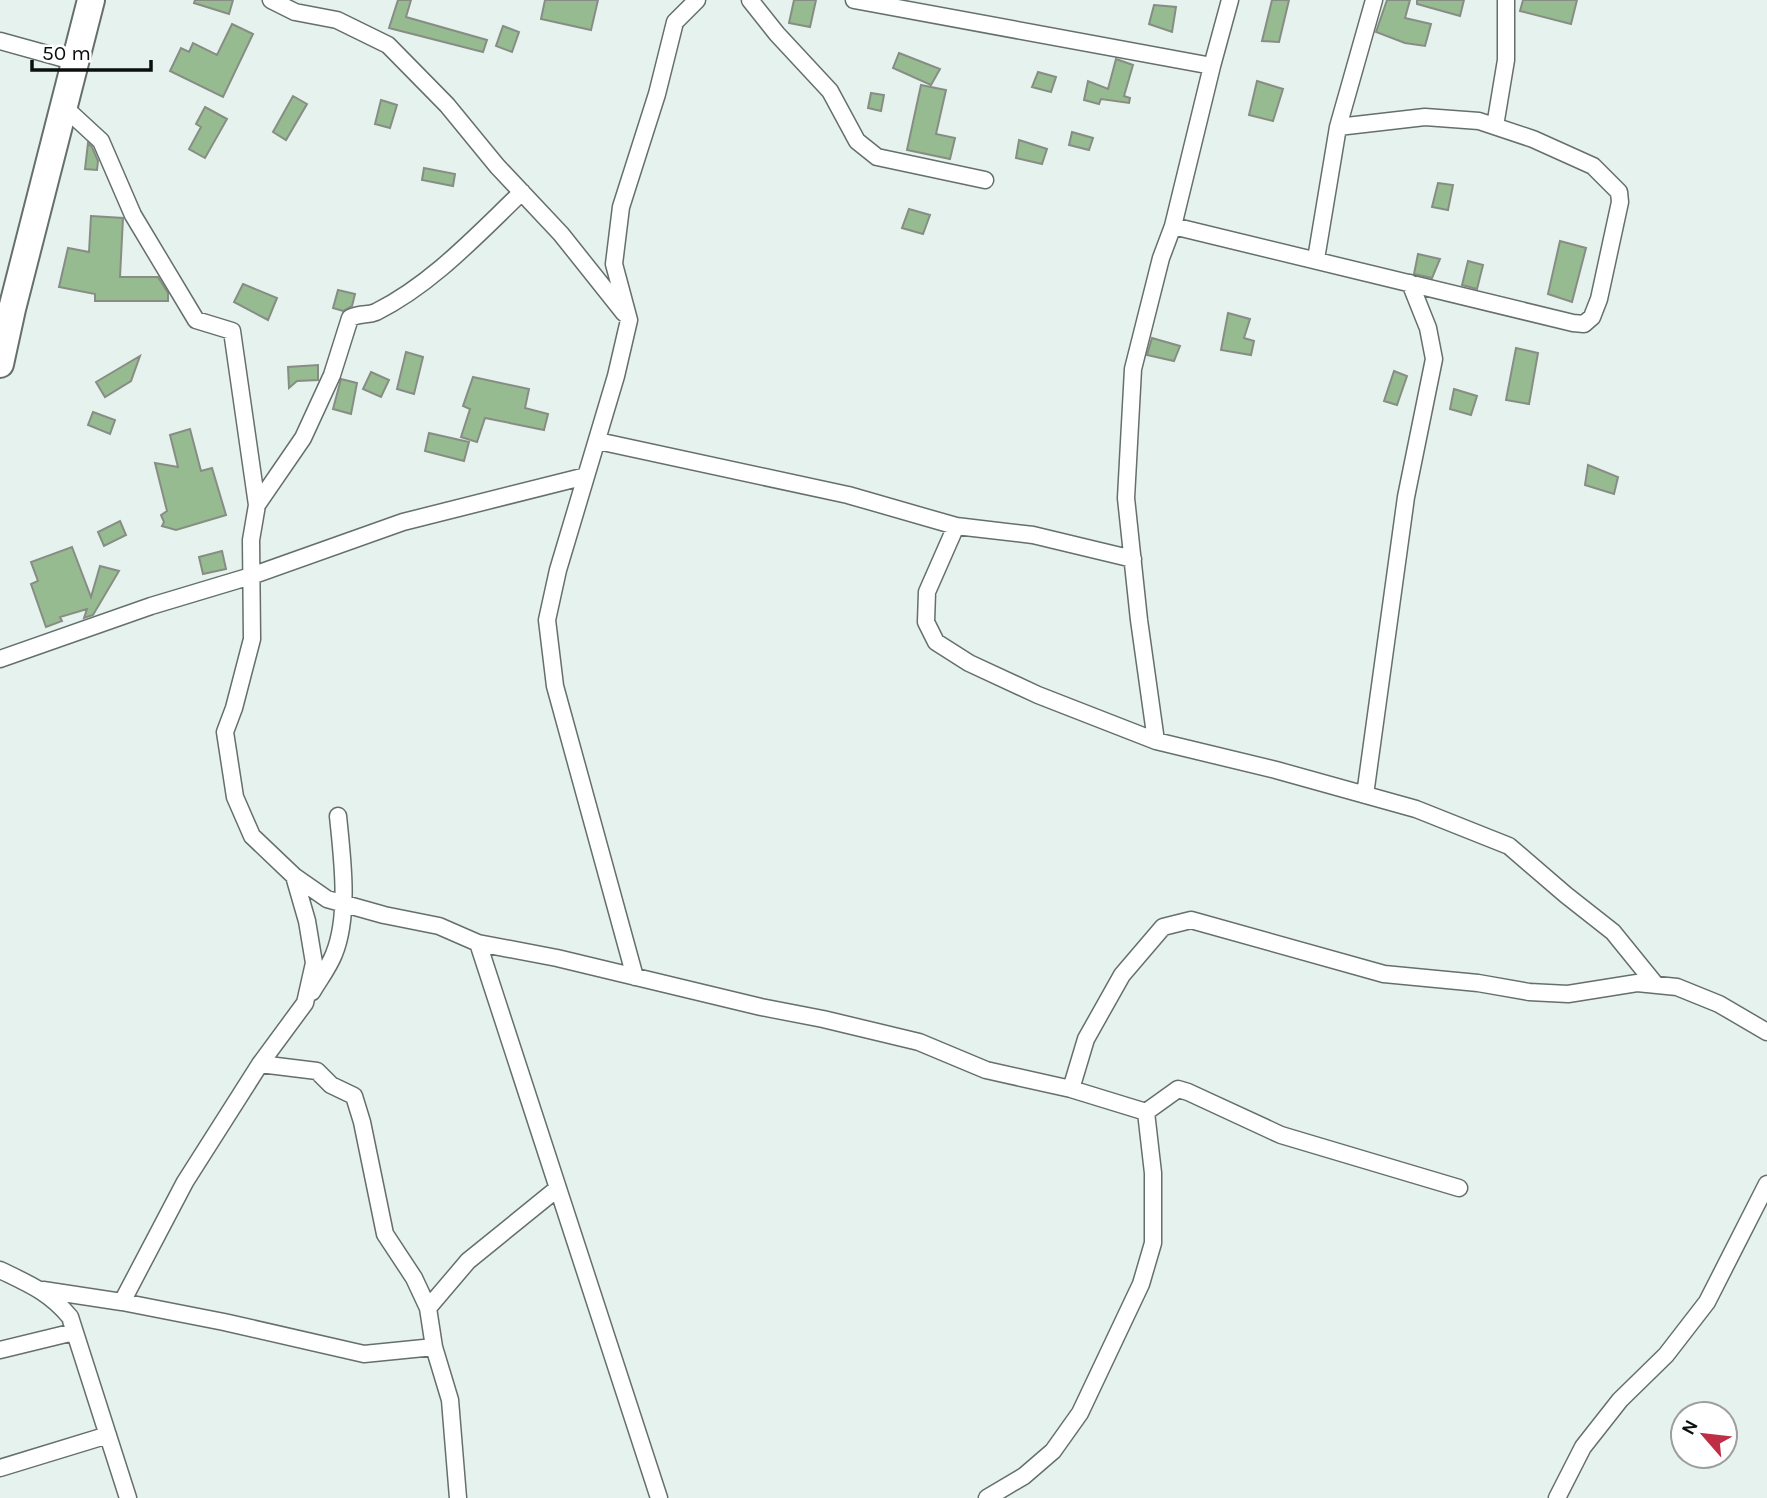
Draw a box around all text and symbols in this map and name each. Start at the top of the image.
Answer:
scale bar [32,28,150,72]
text: 50 m [42,41,91,65]
north arrow [1669,1400,1739,1470]
text: N [1677,1416,1703,1439]

